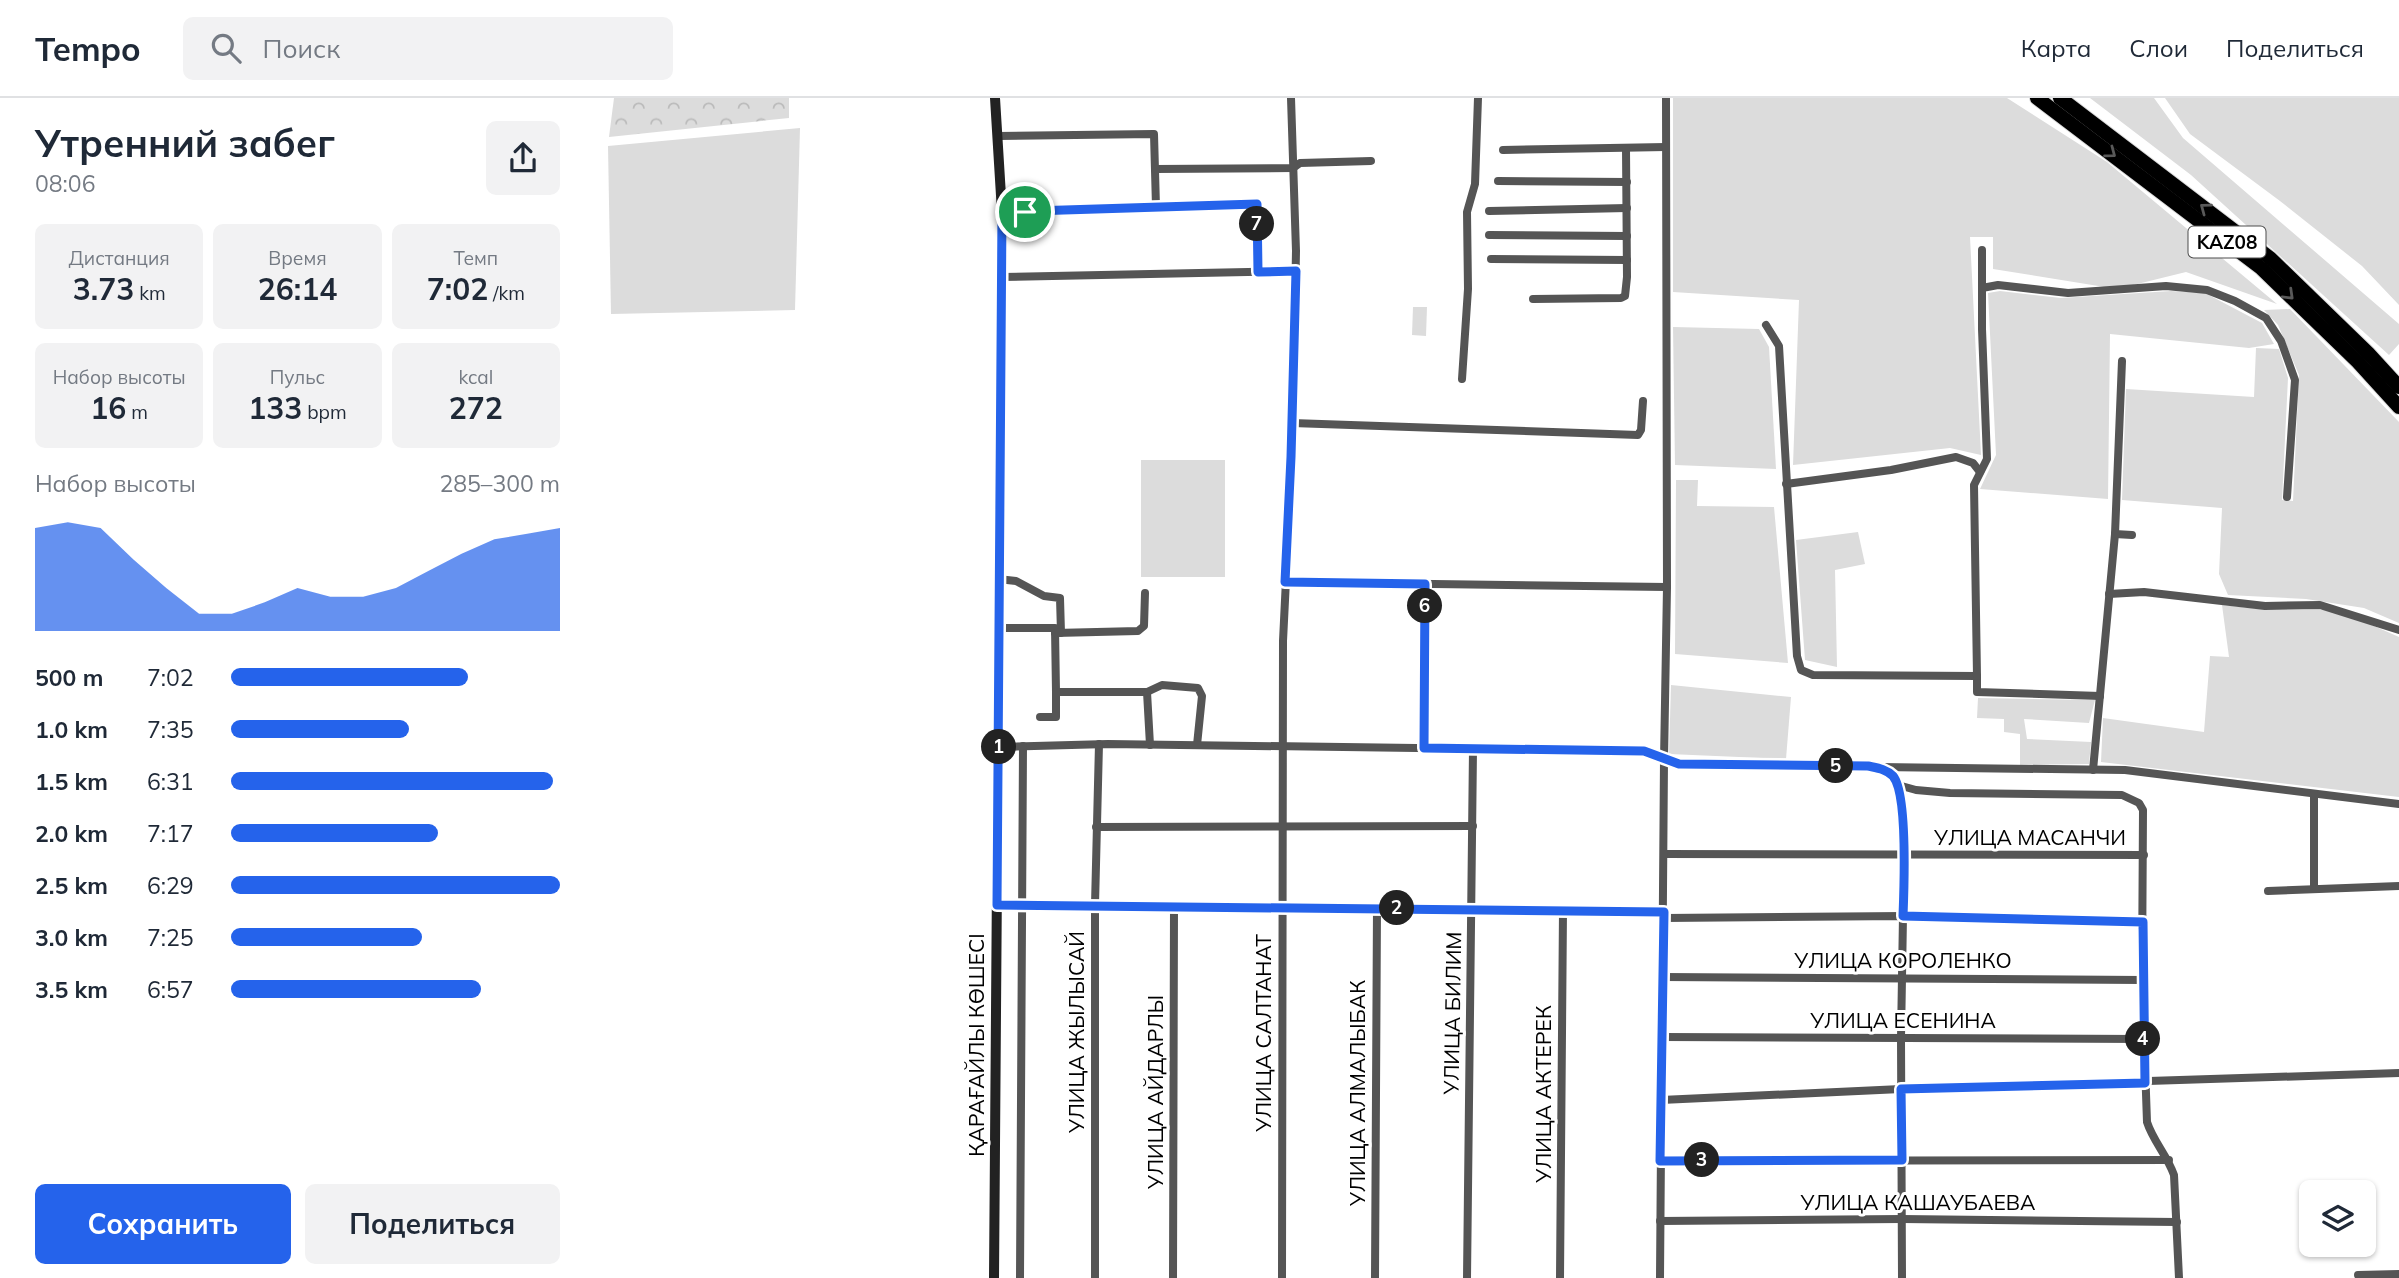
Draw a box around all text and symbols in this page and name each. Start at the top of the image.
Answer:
search box [183,17,673,80]
text: Tempo [35,28,141,69]
icon: search [207,29,245,67]
text: Поиск [263,32,340,65]
text: Карта [2021,33,2091,63]
text: Слои [2129,33,2188,63]
text: Поделиться [2226,33,2364,63]
text: Утренний забег [35,119,335,167]
button: share [486,121,560,195]
one-way arrow [2103,145,2116,158]
text: 08:06 [35,169,95,198]
pin [995,182,1055,242]
icon: arrive [1006,193,1044,231]
one-way arrow [2200,204,2213,216]
pin: 7 [1239,206,1275,242]
text: 7 [1251,211,1262,235]
road number: KAZ08 [2189,226,2265,258]
text: Дистанция [69,246,170,270]
text: Время [268,246,327,270]
text: Темп [453,246,498,270]
text: 3.73 [73,270,134,308]
text: 26:14 [258,270,337,308]
text: 7:02 [427,270,488,308]
text: km [134,281,166,305]
text: /km [488,281,525,305]
one-way arrow [2281,287,2294,300]
text: Набор высоты [53,365,186,389]
text: Пульс [270,365,325,389]
text: kcal [458,365,493,389]
text: 16 [90,389,126,427]
text: 133 [248,389,302,427]
text: 272 [449,389,503,427]
text: m [126,400,148,424]
text: bpm [302,400,347,424]
text: Набор высоты [35,469,196,498]
text: 285–300 m [439,469,560,498]
pin: 6 [1407,588,1443,624]
text: 6 [1419,593,1430,617]
text: 500 m [35,663,103,692]
text: 7:02 [147,663,194,692]
text: 1.0 km [35,715,108,744]
text: 7:35 [147,715,194,744]
pin: 1 [981,730,1017,764]
text: 1 [993,734,1004,758]
pin: 5 [1819,748,1853,784]
text: 5 [1830,753,1841,777]
text: 1.5 km [35,767,108,796]
text: 6:31 [147,767,194,796]
text: 2.0 km [35,819,108,848]
text: 7:17 [147,819,194,848]
street label: УЛИЦА МАСАНЧИ [1933,824,2126,850]
text: 2.5 km [35,871,108,900]
text: 6:29 [147,871,194,900]
pin: 2 [1379,890,1415,926]
text: 2 [1391,895,1402,919]
text: 3.0 km [35,923,108,952]
text: 7:25 [147,923,194,952]
street label: УЛИЦА ЖЫЛЫСАЙ [1063,931,1089,1134]
street label: УЛИЦА БИЛИМ [1438,931,1466,1096]
street label: ҚАРАҒАЙЛЫ КӨШЕСІ [963,933,989,1157]
street label: УЛИЦА САЛТАНАТ [1250,934,1276,1133]
street label: УЛИЦА КОРОЛЕНКО [1793,947,2012,973]
text: 3.5 km [35,975,108,1004]
text: 6:57 [147,975,194,1004]
street label: УЛИЦА АЛМАЛЫБАК [1344,980,1370,1207]
street label: УЛИЦА АЙДАРЛЫ [1142,995,1168,1190]
street label: УЛИЦА АКТЕРЕК [1530,1005,1556,1184]
street label: УЛИЦА ЕСЕНИНА [1809,1007,1996,1033]
pin: 4 [2125,1021,2161,1056]
text: 4 [2137,1026,2148,1050]
pin: 3 [1685,1142,1719,1178]
text: 3 [1696,1147,1707,1171]
map controls [2299,1180,2376,1257]
button: layers [2299,1180,2376,1257]
button: Сохранить [35,1184,291,1264]
button: Поделиться [305,1184,560,1264]
street label: УЛИЦА КАШАУБАЕВА [1800,1189,2036,1215]

